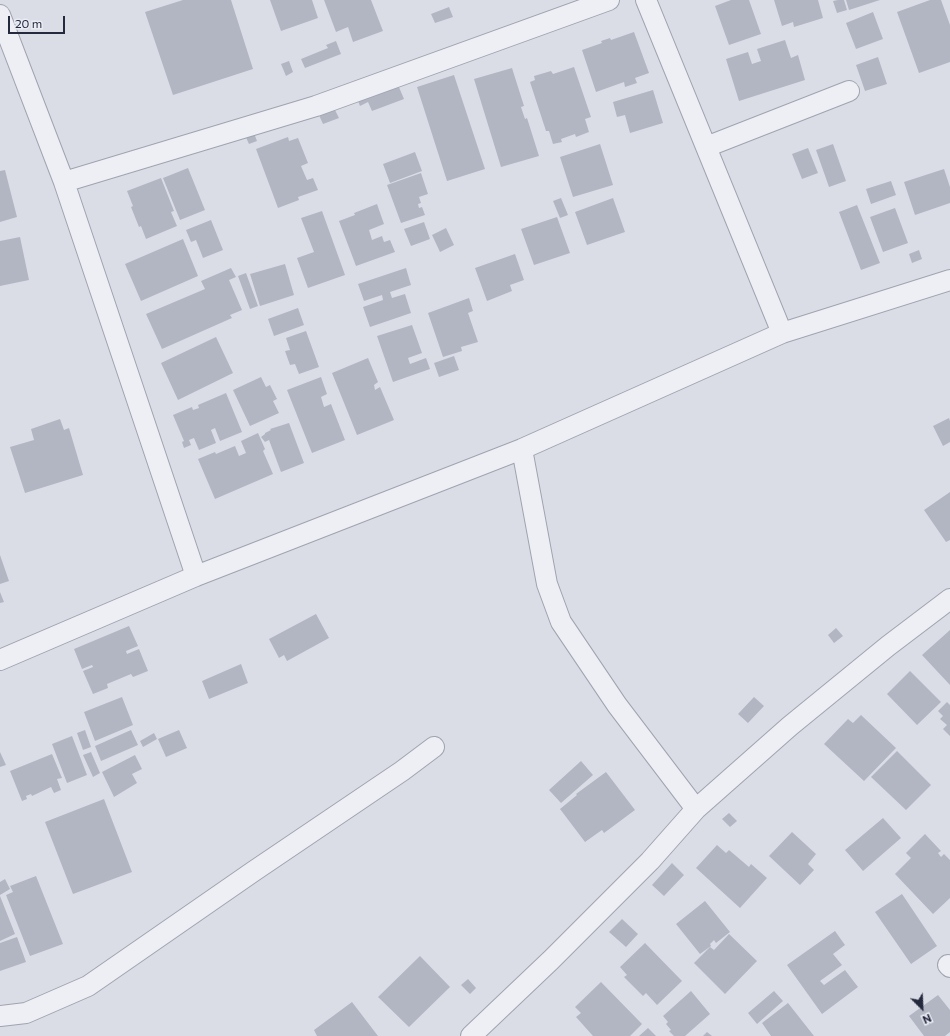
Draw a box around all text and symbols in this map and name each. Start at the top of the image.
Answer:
scale bar [10,8,67,34]
text: 20 m [15,16,42,30]
north arrow [902,988,942,1028]
text: N [921,1012,934,1027]

